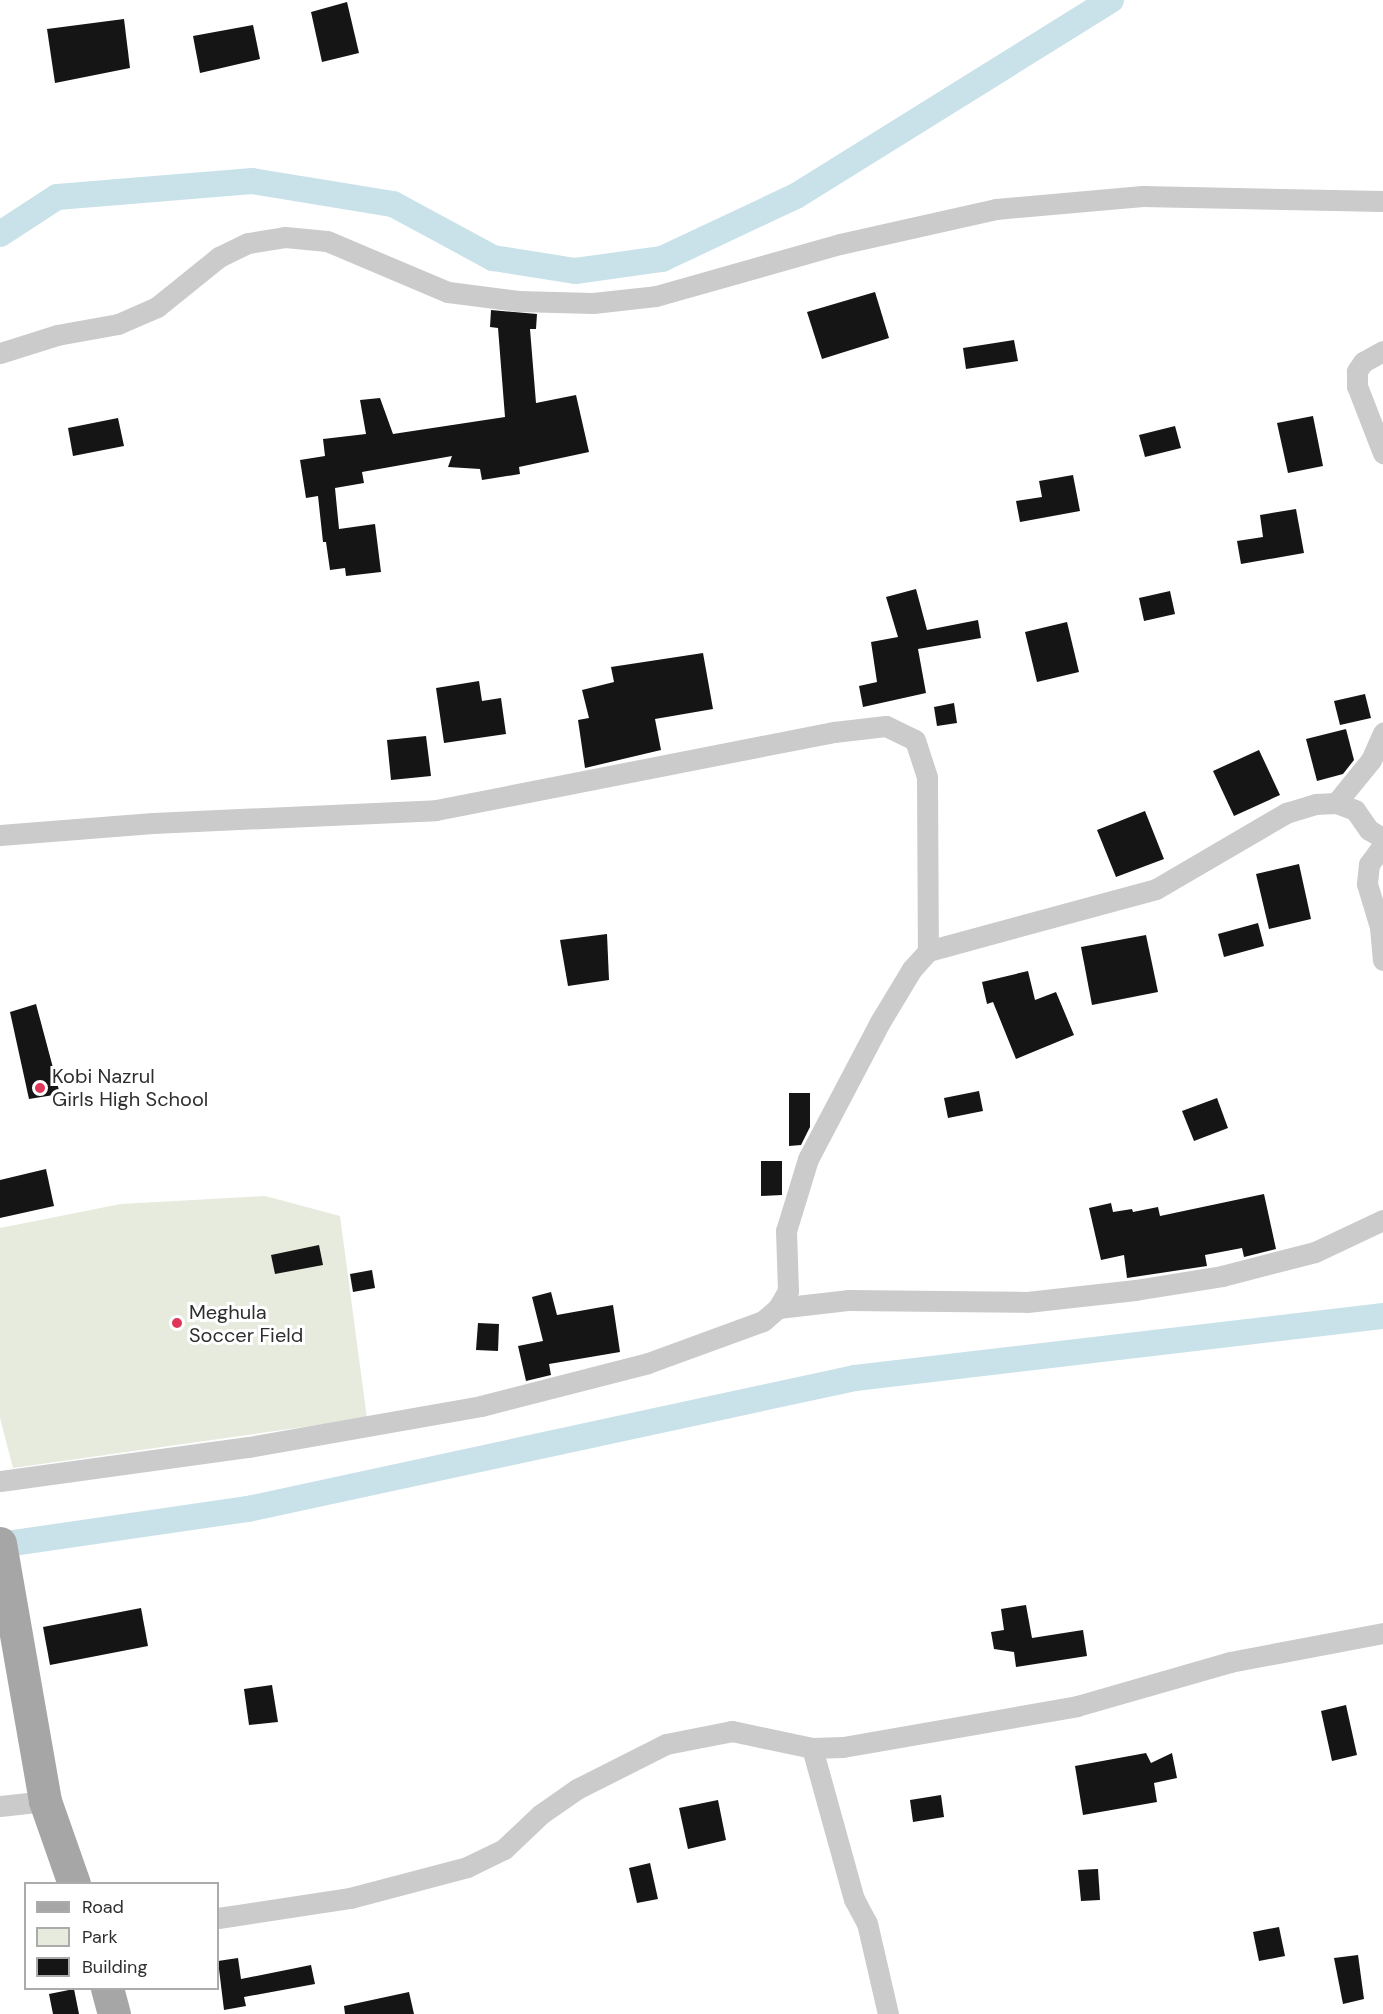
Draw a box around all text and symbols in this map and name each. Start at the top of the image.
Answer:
place label: Kobi Nazrul Girls High School [52,1064,208,1111]
marker: Kobi Nazrul Girls High School [33,1081,47,1095]
place label: Meghula Soccer Field [189,1300,303,1347]
marker: Meghula Soccer Field [170,1316,184,1330]
legend [24,1882,219,1990]
text: Road [82,1895,124,1919]
text: Park [82,1925,118,1949]
text: Building [82,1955,147,1979]

